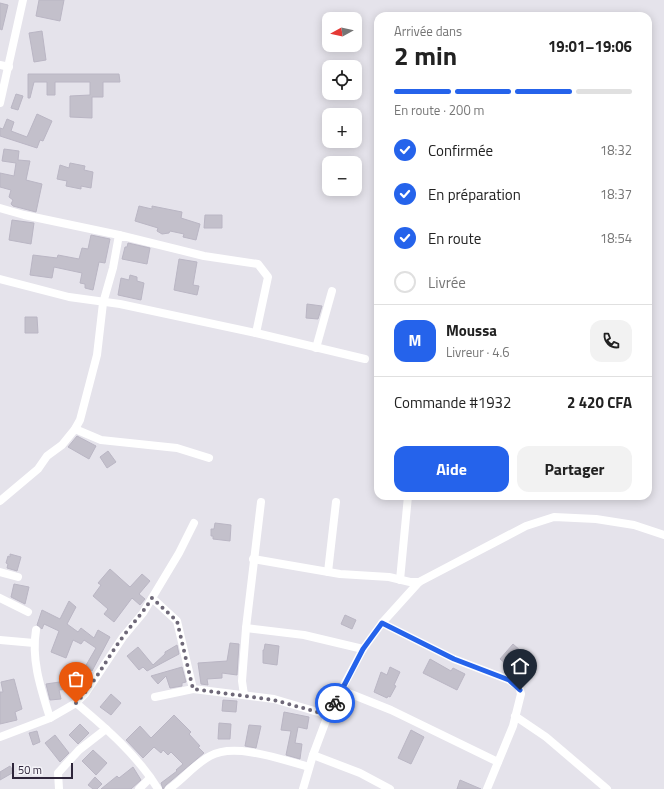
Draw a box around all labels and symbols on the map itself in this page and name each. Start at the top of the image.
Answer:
north arrow [322,12,362,52]
pin [503,649,537,690]
pin [59,662,93,703]
courier [315,683,355,723]
scale bar [12,761,73,780]

